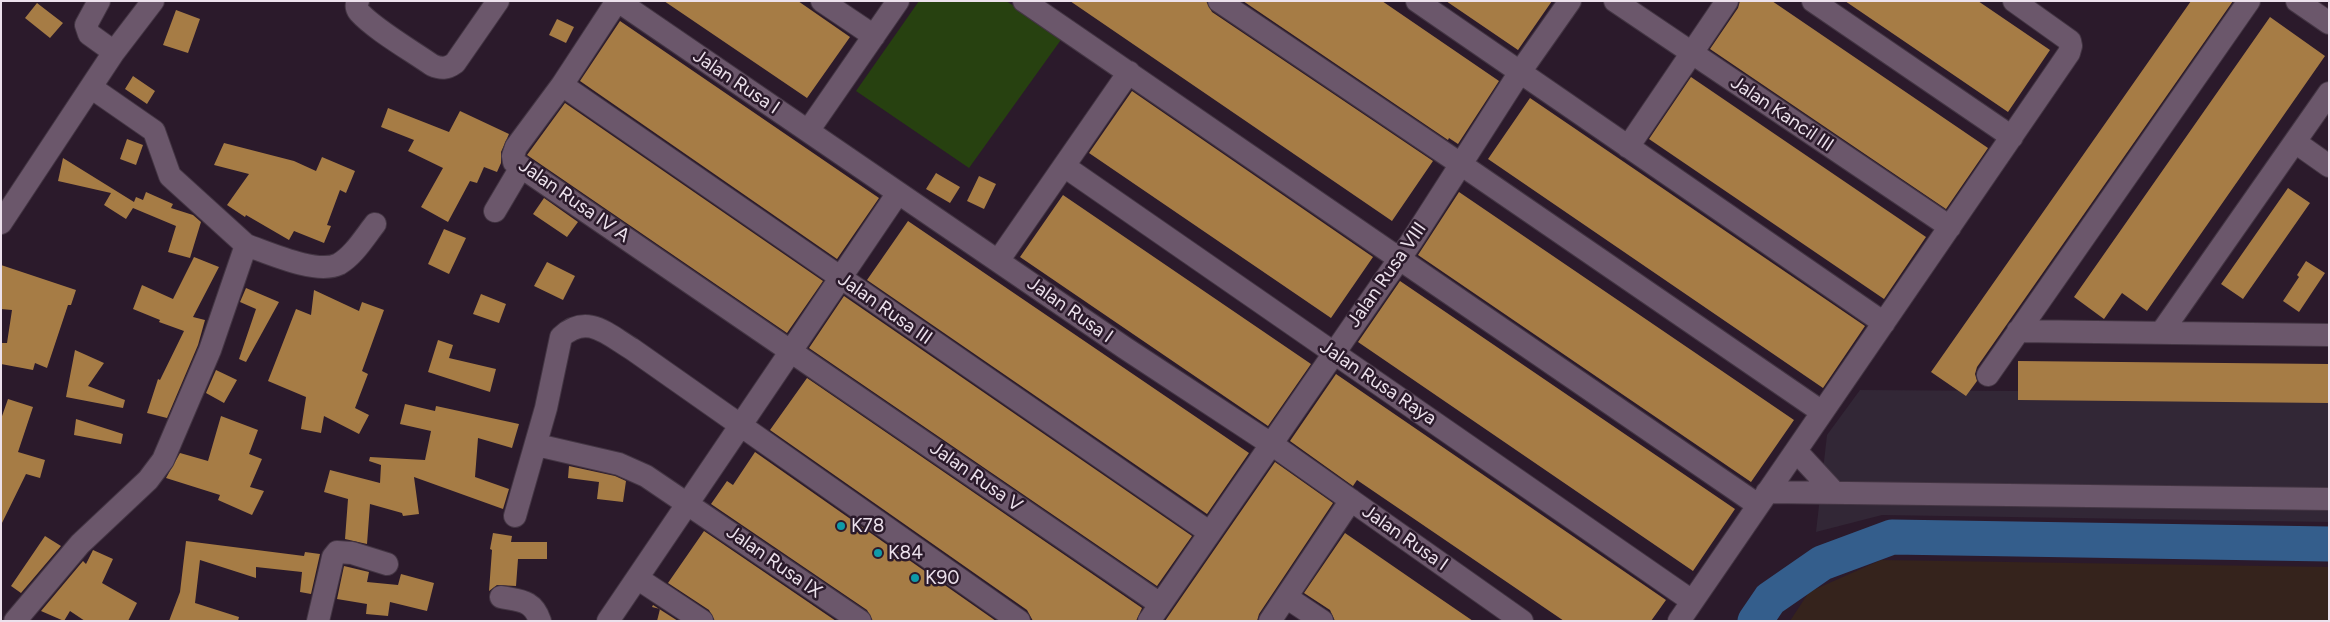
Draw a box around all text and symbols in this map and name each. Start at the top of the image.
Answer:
street label: Jalan Rusa I [688,45,784,119]
street label: Jalan Kancil III [1726,71,1838,157]
street label: Jalan Rusa IV A [514,154,634,248]
street label: Jalan Rusa VIII [1342,218,1432,332]
street label: Jalan Rusa III [833,268,937,350]
street label: Jalan Rusa I [1023,272,1117,348]
street label: Jalan Rusa Raya [1316,336,1440,430]
street label: Jalan Rusa V [925,437,1027,517]
street label: Jalan Rusa I [1358,500,1452,576]
place label: K78 [851,515,884,537]
marker: K78 [835,520,847,532]
street label: Jalan Rusa IX [722,521,826,603]
place label: K84 [888,542,923,564]
marker: K84 [872,547,884,559]
place label: K90 [925,567,960,589]
marker: K90 [909,572,921,584]

